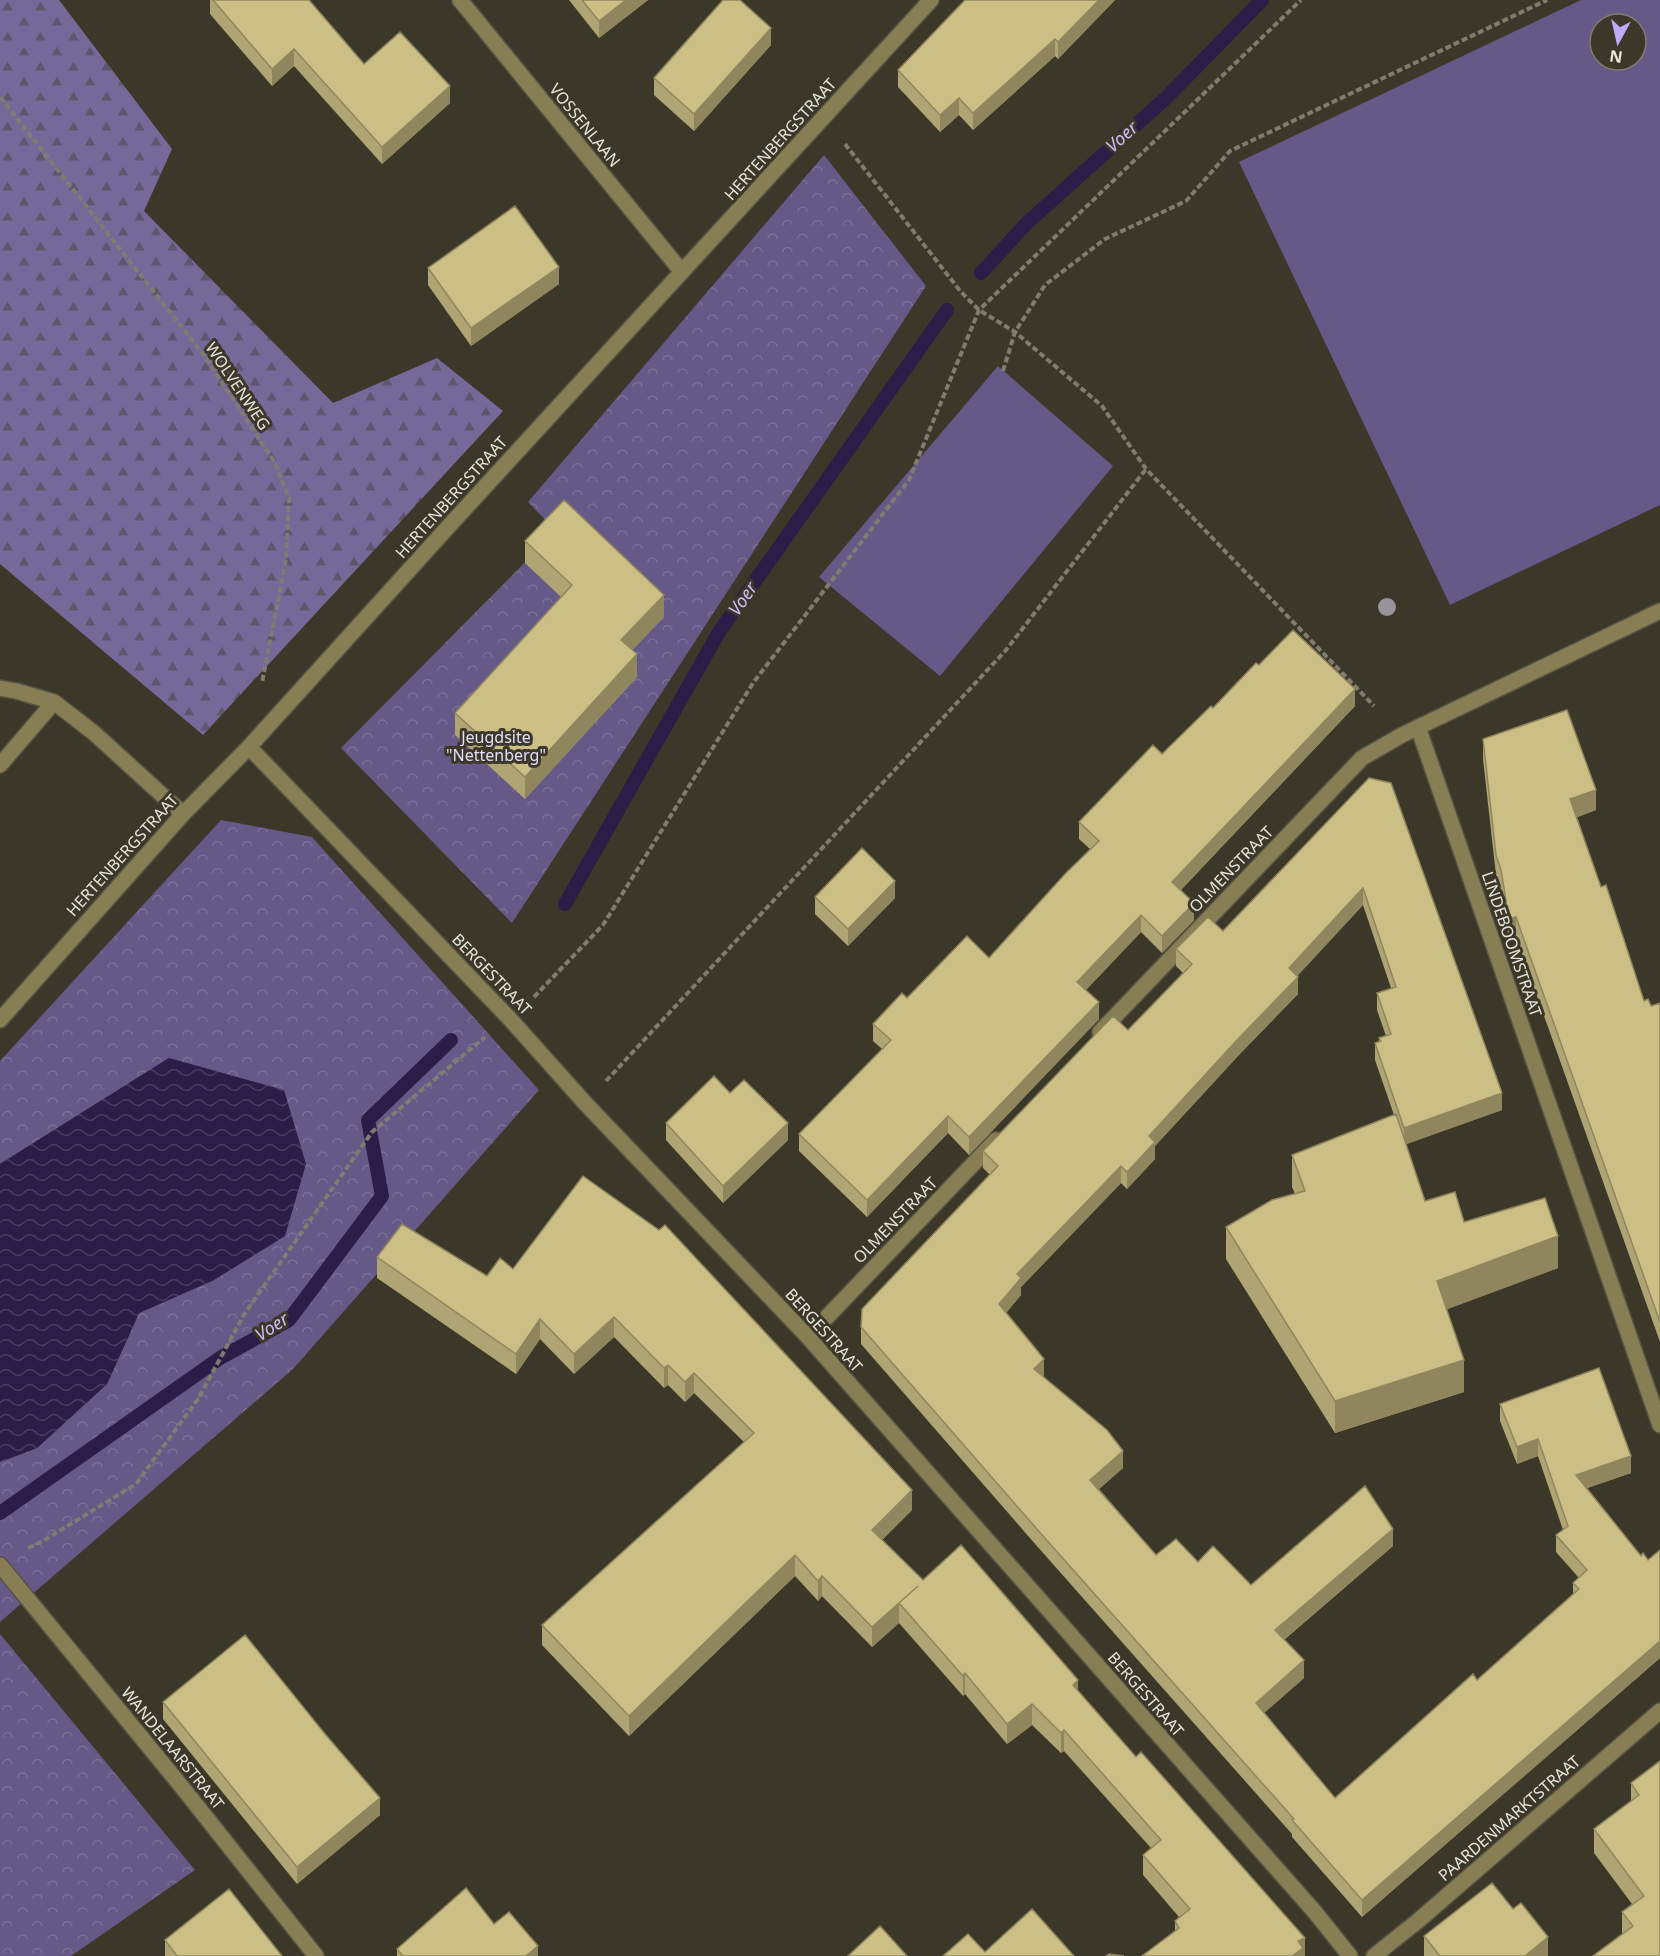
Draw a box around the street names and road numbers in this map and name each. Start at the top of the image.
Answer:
street label: HERTENBERGSTRAAT [719,73,841,205]
street label: VOSSENLAAN [544,79,626,171]
street label: WOLVENWEG [201,338,275,434]
street label: HERTENBERGSTRAAT [390,431,512,563]
street label: HERTENBERGSTRAAT [61,789,183,921]
street label: OLMENSTRAAT [1184,821,1278,917]
street label: LINDEBOOMSTRAAT [1477,868,1547,1020]
street label: BERGESTRAAT [447,928,537,1020]
street label: OLMENSTRAAT [848,1172,942,1268]
street label: BERGESTRAAT [780,1283,868,1377]
street label: BERGESTRAAT [1103,1647,1189,1741]
street label: WANDELAARSTRAAT [117,1682,229,1814]
street label: PAARDENMARKTSTRAAT [1433,1750,1585,1886]

